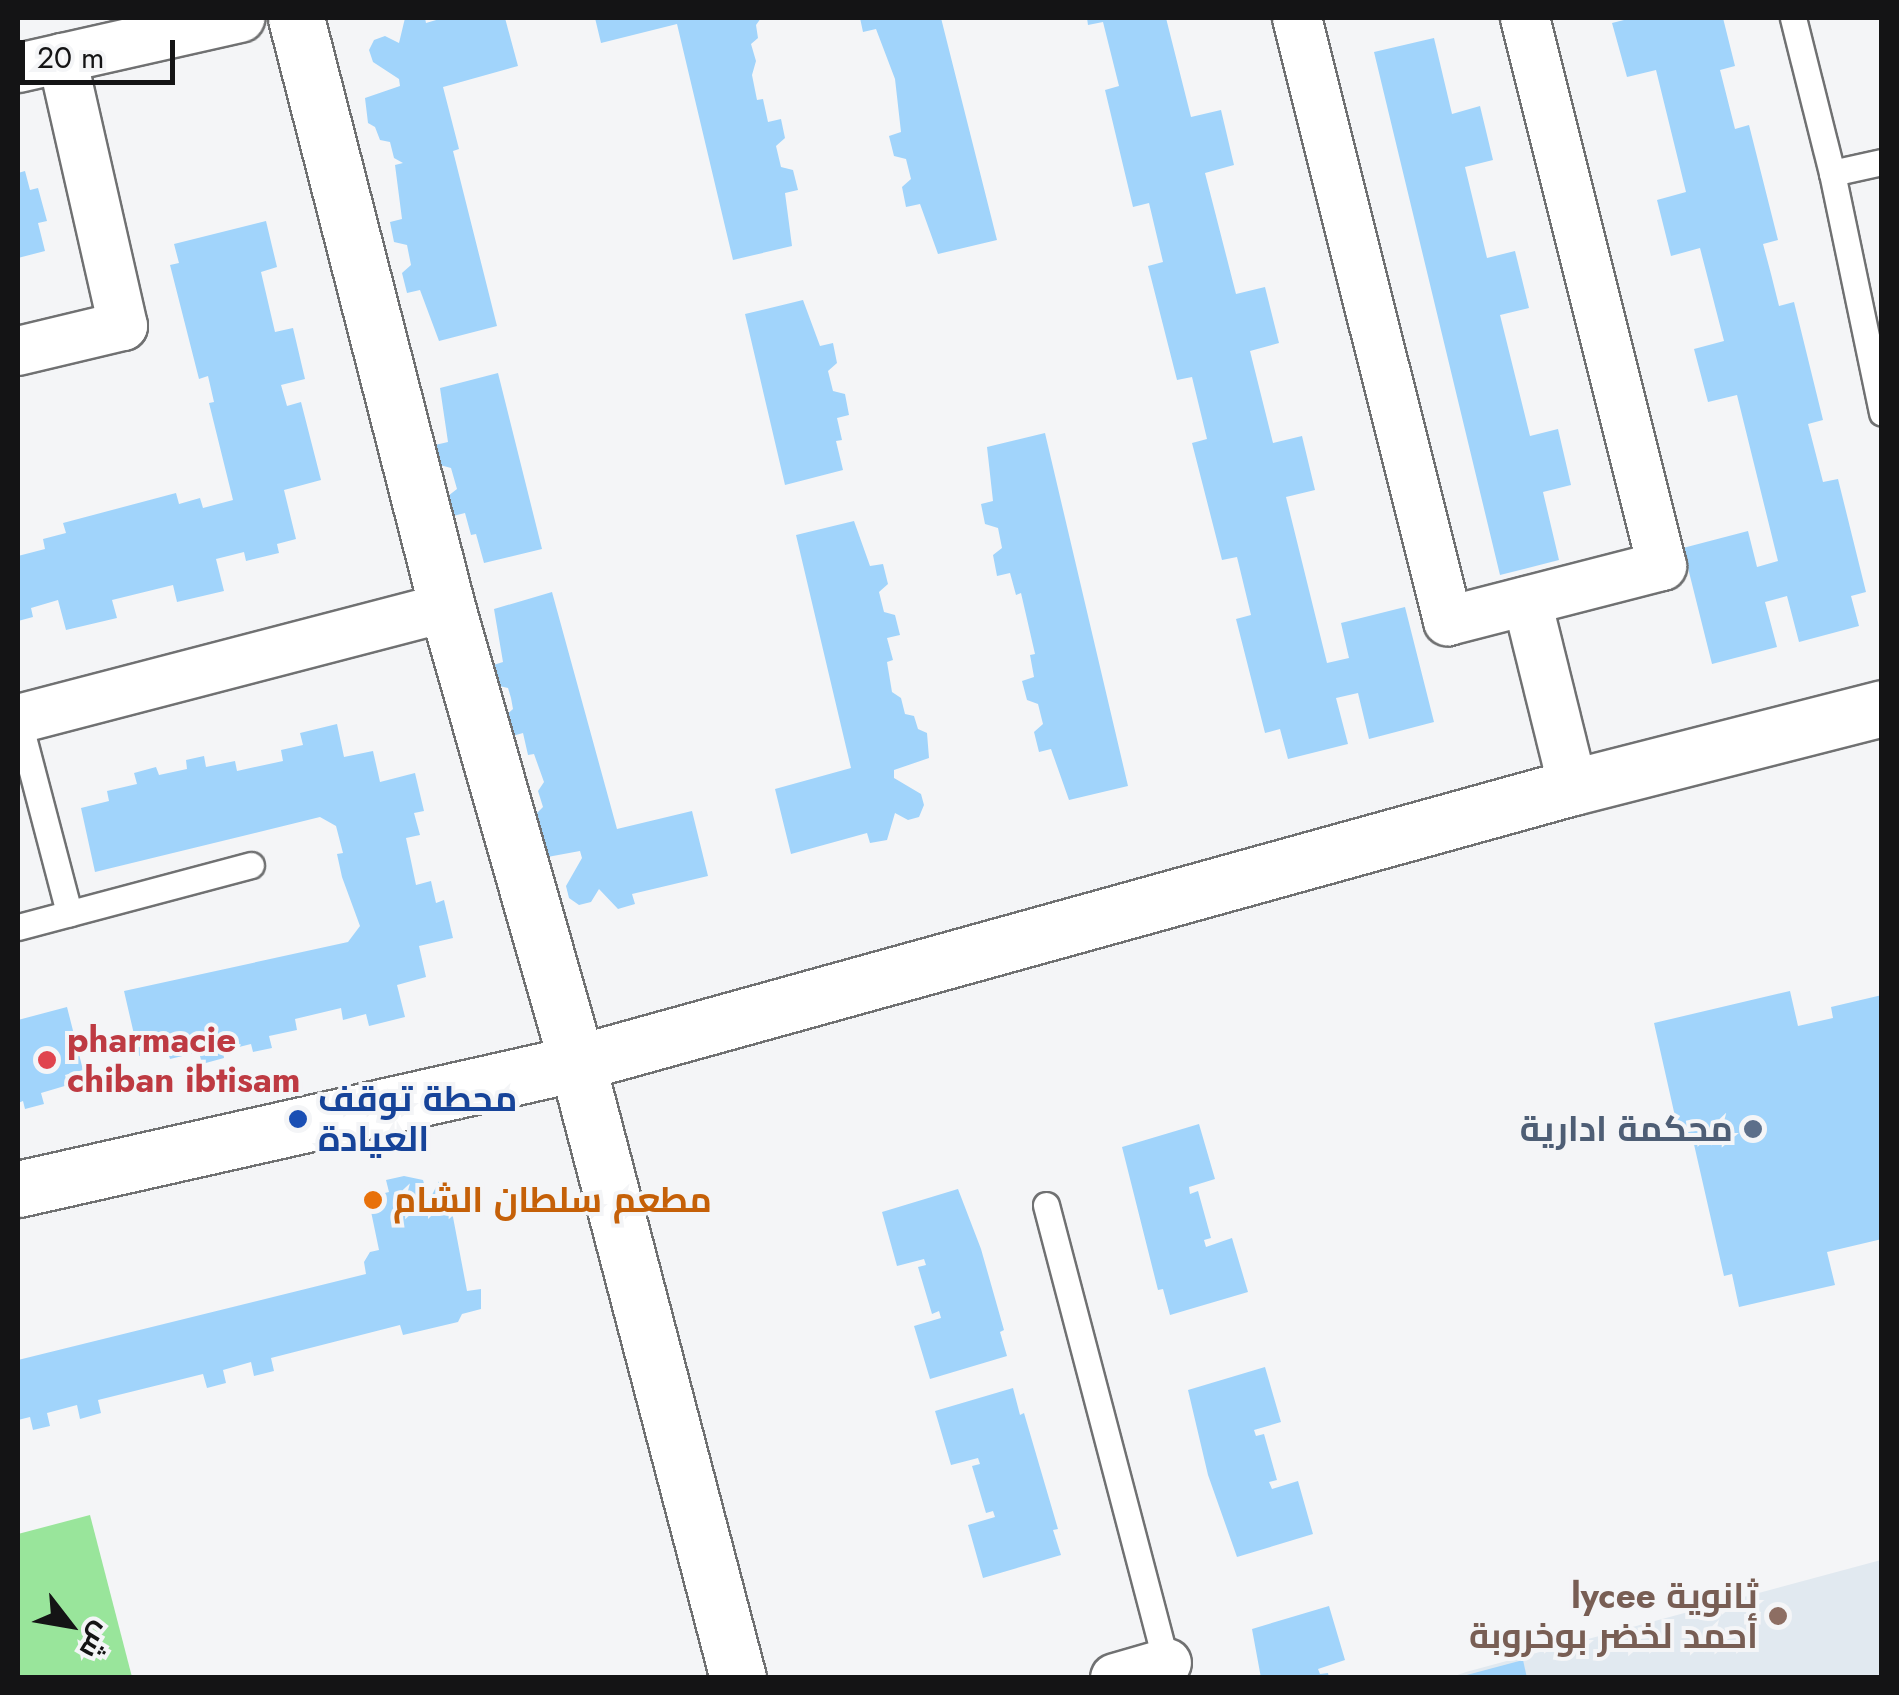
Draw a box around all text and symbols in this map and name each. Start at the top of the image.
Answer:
scale bar [25,20,180,82]
text: 20 m [37,36,104,79]
place label: pharmacie chiban ibtisam [67,1019,301,1101]
marker: pharmacie chiban ibtisam [36,1049,58,1071]
place label: محطة توقف العيادة [318,1078,517,1160]
marker: محطة توقف العيادة [287,1108,309,1130]
place label: محكمة ادارية [1520,1108,1733,1150]
marker: محكمة ادارية [1742,1118,1764,1140]
place label: مطعم سلطان الشام [393,1179,712,1221]
marker: مطعم سلطان الشام [362,1189,384,1211]
north arrow [20,1575,120,1675]
place label: lycee ثانوية أحمد لخضر بوخروبة [1469,1575,1758,1657]
marker: lycee ثانوية أحمد لخضر بوخروبة [1767,1605,1789,1627]
text: ش [69,1615,123,1667]

